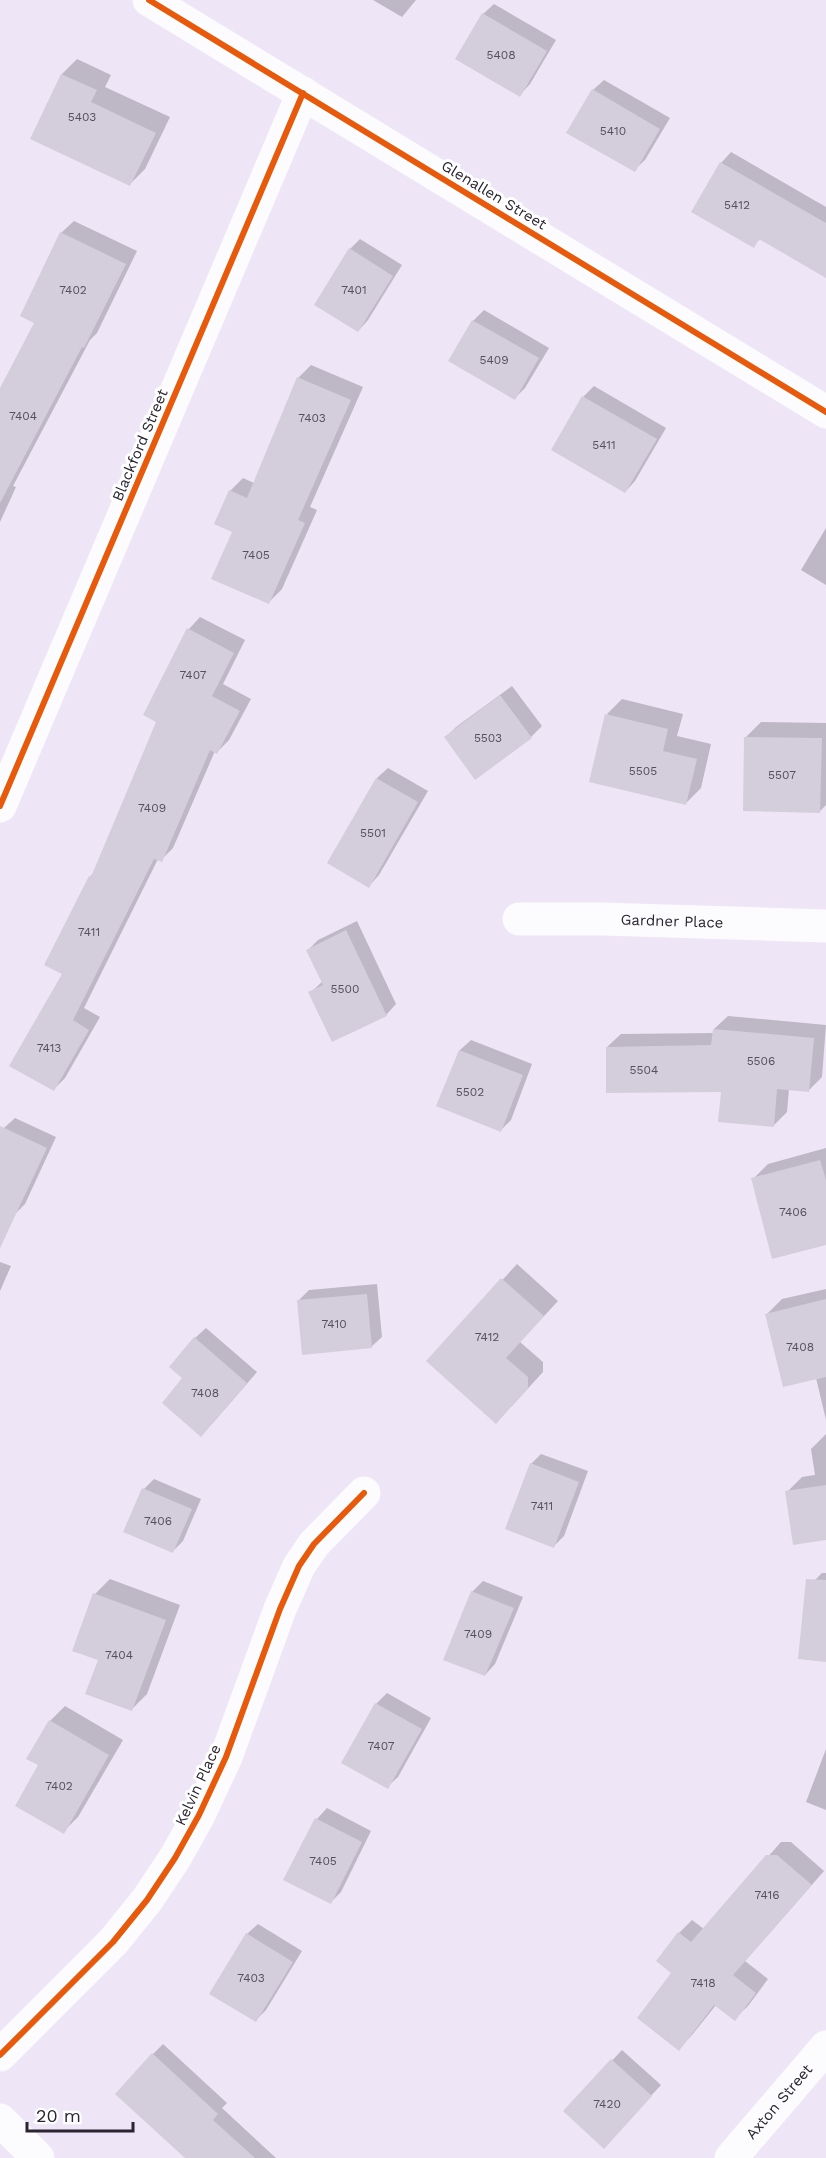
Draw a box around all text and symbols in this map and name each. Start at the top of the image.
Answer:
house number: 5408 [486,48,516,62]
house number: 5403 [68,110,96,124]
house number: 5410 [600,124,626,138]
street label: Glenallen Street [438,157,550,234]
house number: 5412 [724,198,750,212]
house number: 7402 [59,283,87,297]
house number: 7401 [341,283,367,297]
house number: 5409 [479,353,509,367]
street label: Blackford Street [108,386,172,504]
house number: 7404 [9,409,37,423]
house number: 7403 [298,411,326,425]
house number: 5411 [592,438,616,452]
house number: 7405 [242,548,270,562]
house number: 7407 [179,668,207,682]
house number: 5503 [474,731,502,745]
house number: 5505 [629,764,657,778]
house number: 5507 [768,768,796,782]
house number: 7409 [138,801,166,815]
house number: 5501 [360,826,386,840]
street label: Gardner Place [620,911,724,932]
house number: 7411 [78,925,100,939]
house number: 5500 [331,982,359,996]
house number: 7413 [37,1041,61,1055]
house number: 5506 [747,1054,775,1068]
house number: 5504 [630,1063,658,1077]
house number: 5502 [456,1085,484,1099]
house number: 7406 [779,1205,807,1219]
house number: 7410 [321,1317,347,1331]
house number: 7412 [475,1330,499,1344]
house number: 7408 [786,1340,814,1354]
house number: 7408 [191,1386,219,1400]
house number: 7411 [531,1499,553,1513]
house number: 7406 [144,1514,172,1528]
house number: 7409 [464,1627,492,1641]
house number: 7404 [105,1648,133,1662]
house number: 7407 [367,1739,395,1753]
street label: Kelvin Place [171,1741,225,1829]
house number: 7402 [45,1779,73,1793]
house number: 7405 [309,1854,337,1868]
house number: 7416 [754,1888,780,1902]
house number: 7403 [237,1971,265,1985]
house number: 7418 [690,1976,716,1990]
street label: Axton Street [742,2060,817,2143]
scale bar [27,2095,134,2133]
house number: 7420 [593,2097,621,2111]
text: 20 m [36,2105,81,2126]

